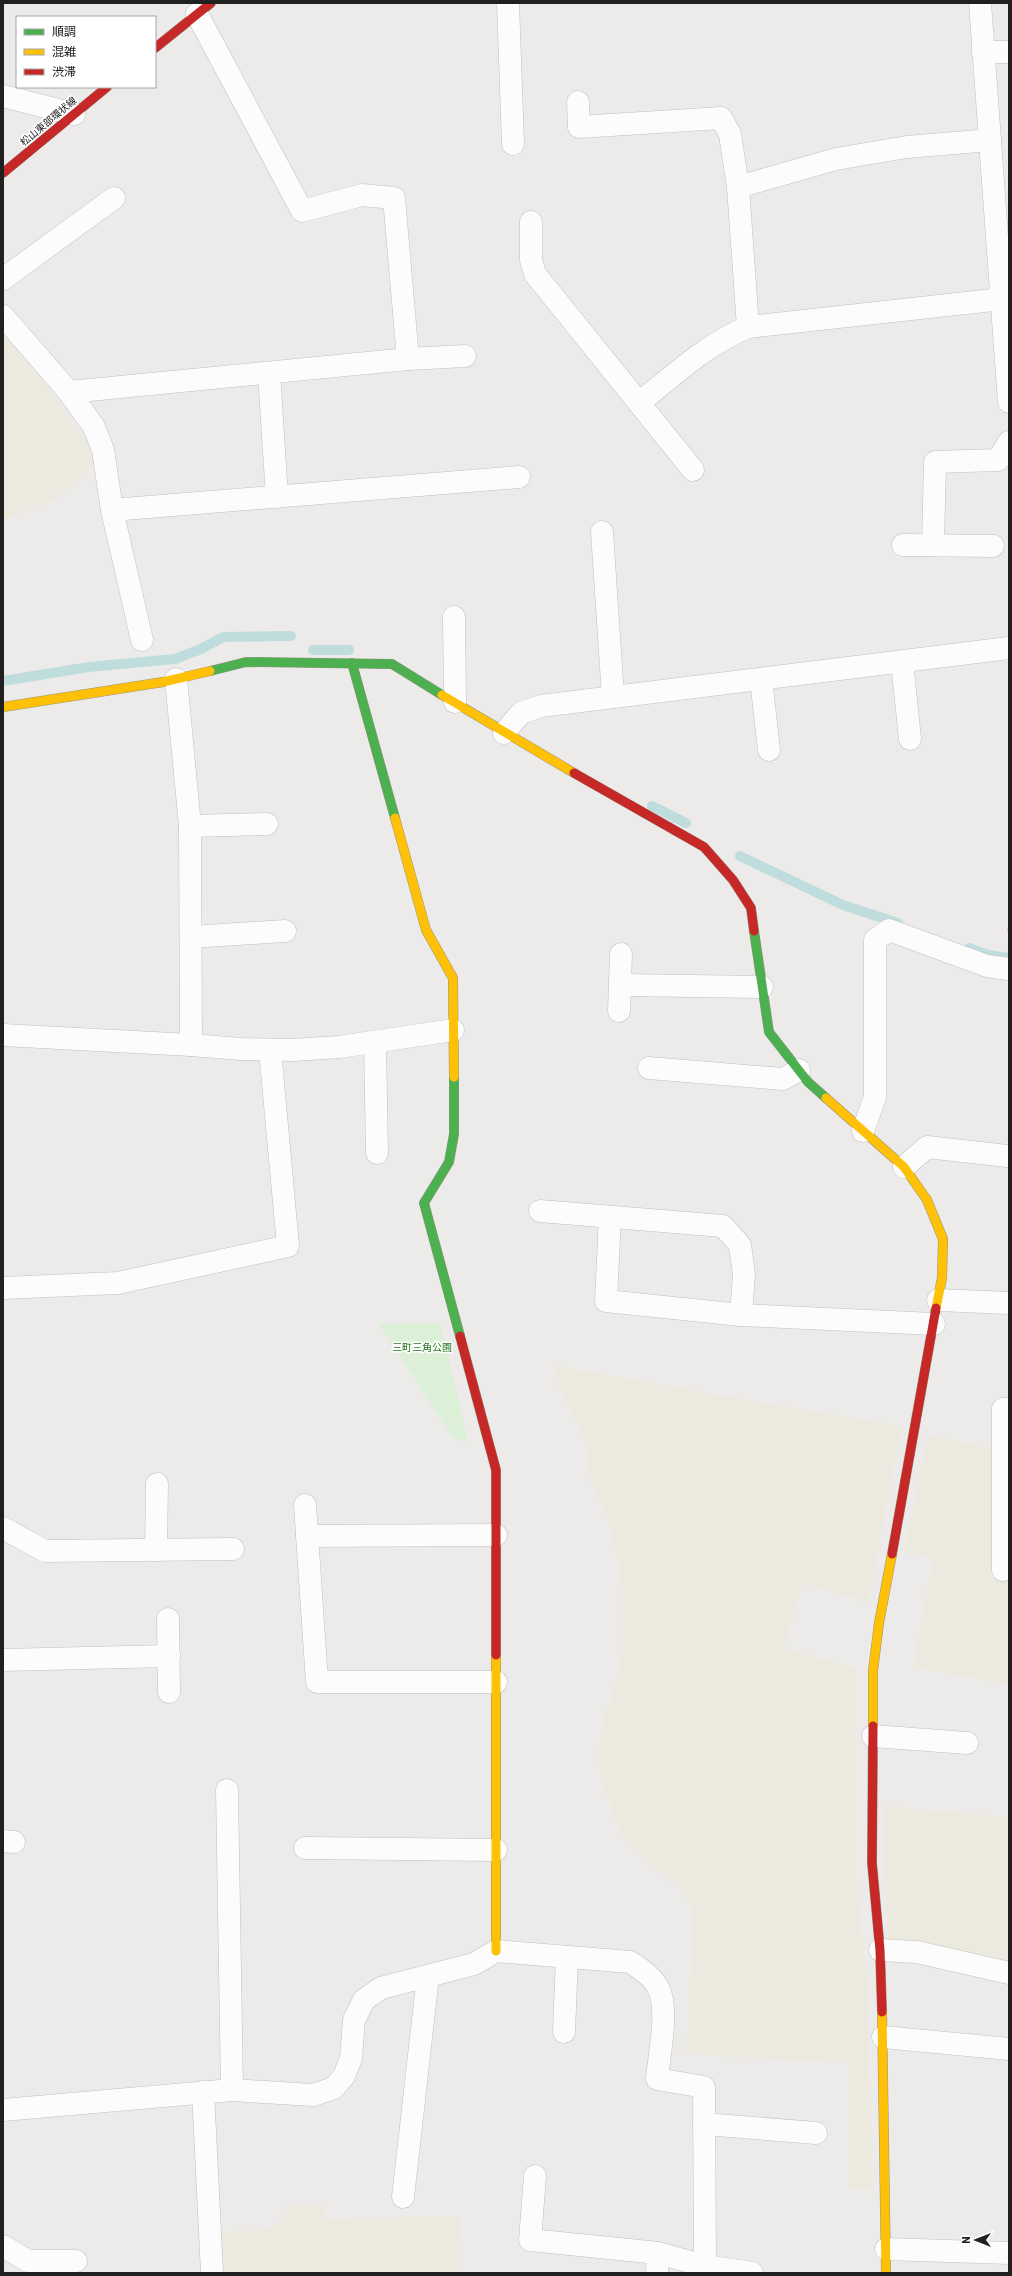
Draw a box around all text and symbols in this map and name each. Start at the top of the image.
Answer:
legend [16,16,156,88]
text: 順調 [52,24,76,38]
text: 混雑 [52,44,76,58]
text: 渋滞 [52,64,76,78]
street label: 松山東部環状線 [17,94,79,148]
park label: 三町三角公園 [392,1341,452,1353]
north arrow [956,2220,996,2260]
text: N [959,2236,972,2244]

